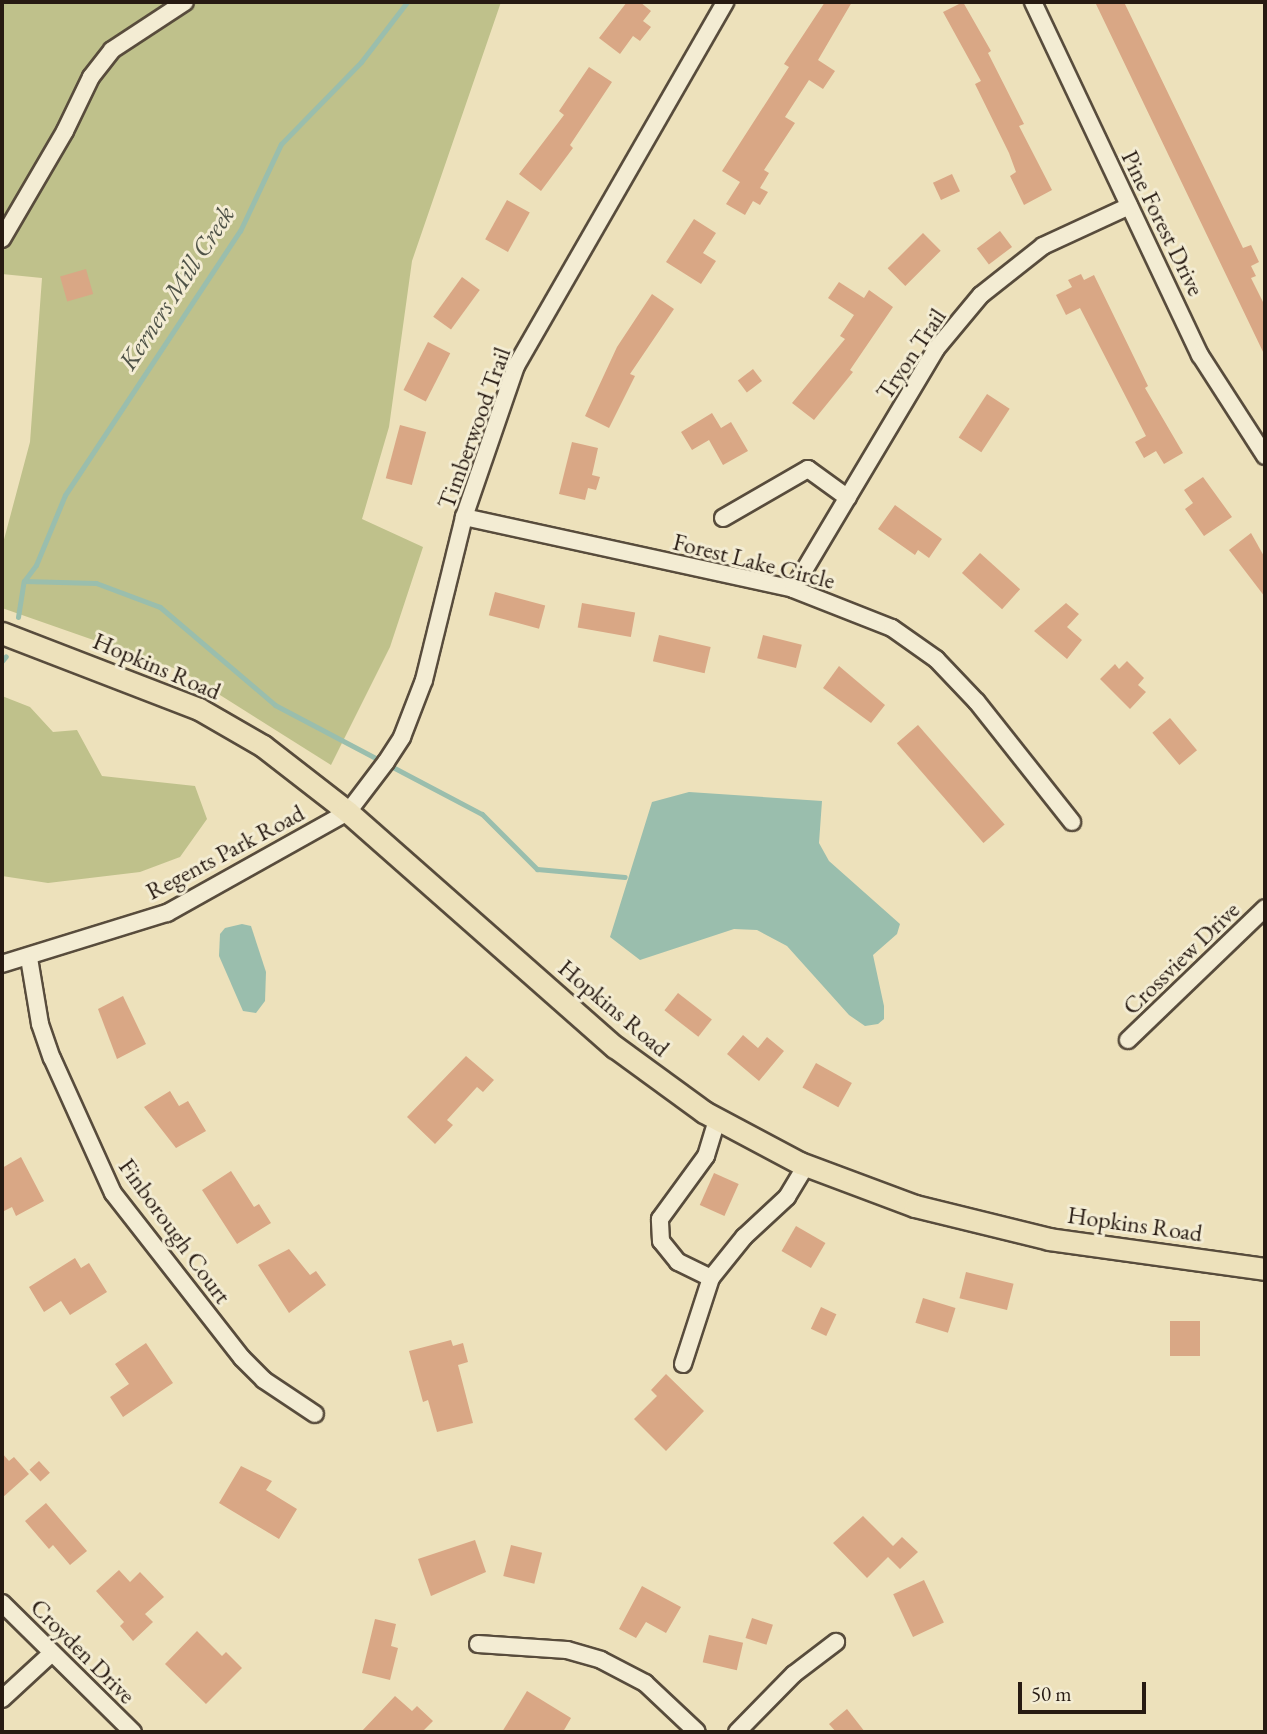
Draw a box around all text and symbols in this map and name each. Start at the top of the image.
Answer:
street label: Pine Forest Drive [1115,146,1211,300]
water label: Kerners Mill Creek [112,200,242,376]
street label: Tryon Trail [870,303,952,405]
street label: Timberwood Trail [431,343,517,513]
street label: Forest Lake Circle [670,527,838,595]
street label: Hopkins Road [89,626,225,706]
street label: Regents Park Road [141,798,309,906]
street label: Crossview Drive [1117,895,1245,1021]
street label: Hopkins Road [553,953,675,1063]
street label: Finborough Court [113,1153,237,1309]
street label: Hopkins Road [1066,1200,1204,1248]
street label: Croyden Drive [25,1593,141,1709]
scale bar [1022,1668,1150,1712]
text: 50 m [1031,1680,1072,1707]

